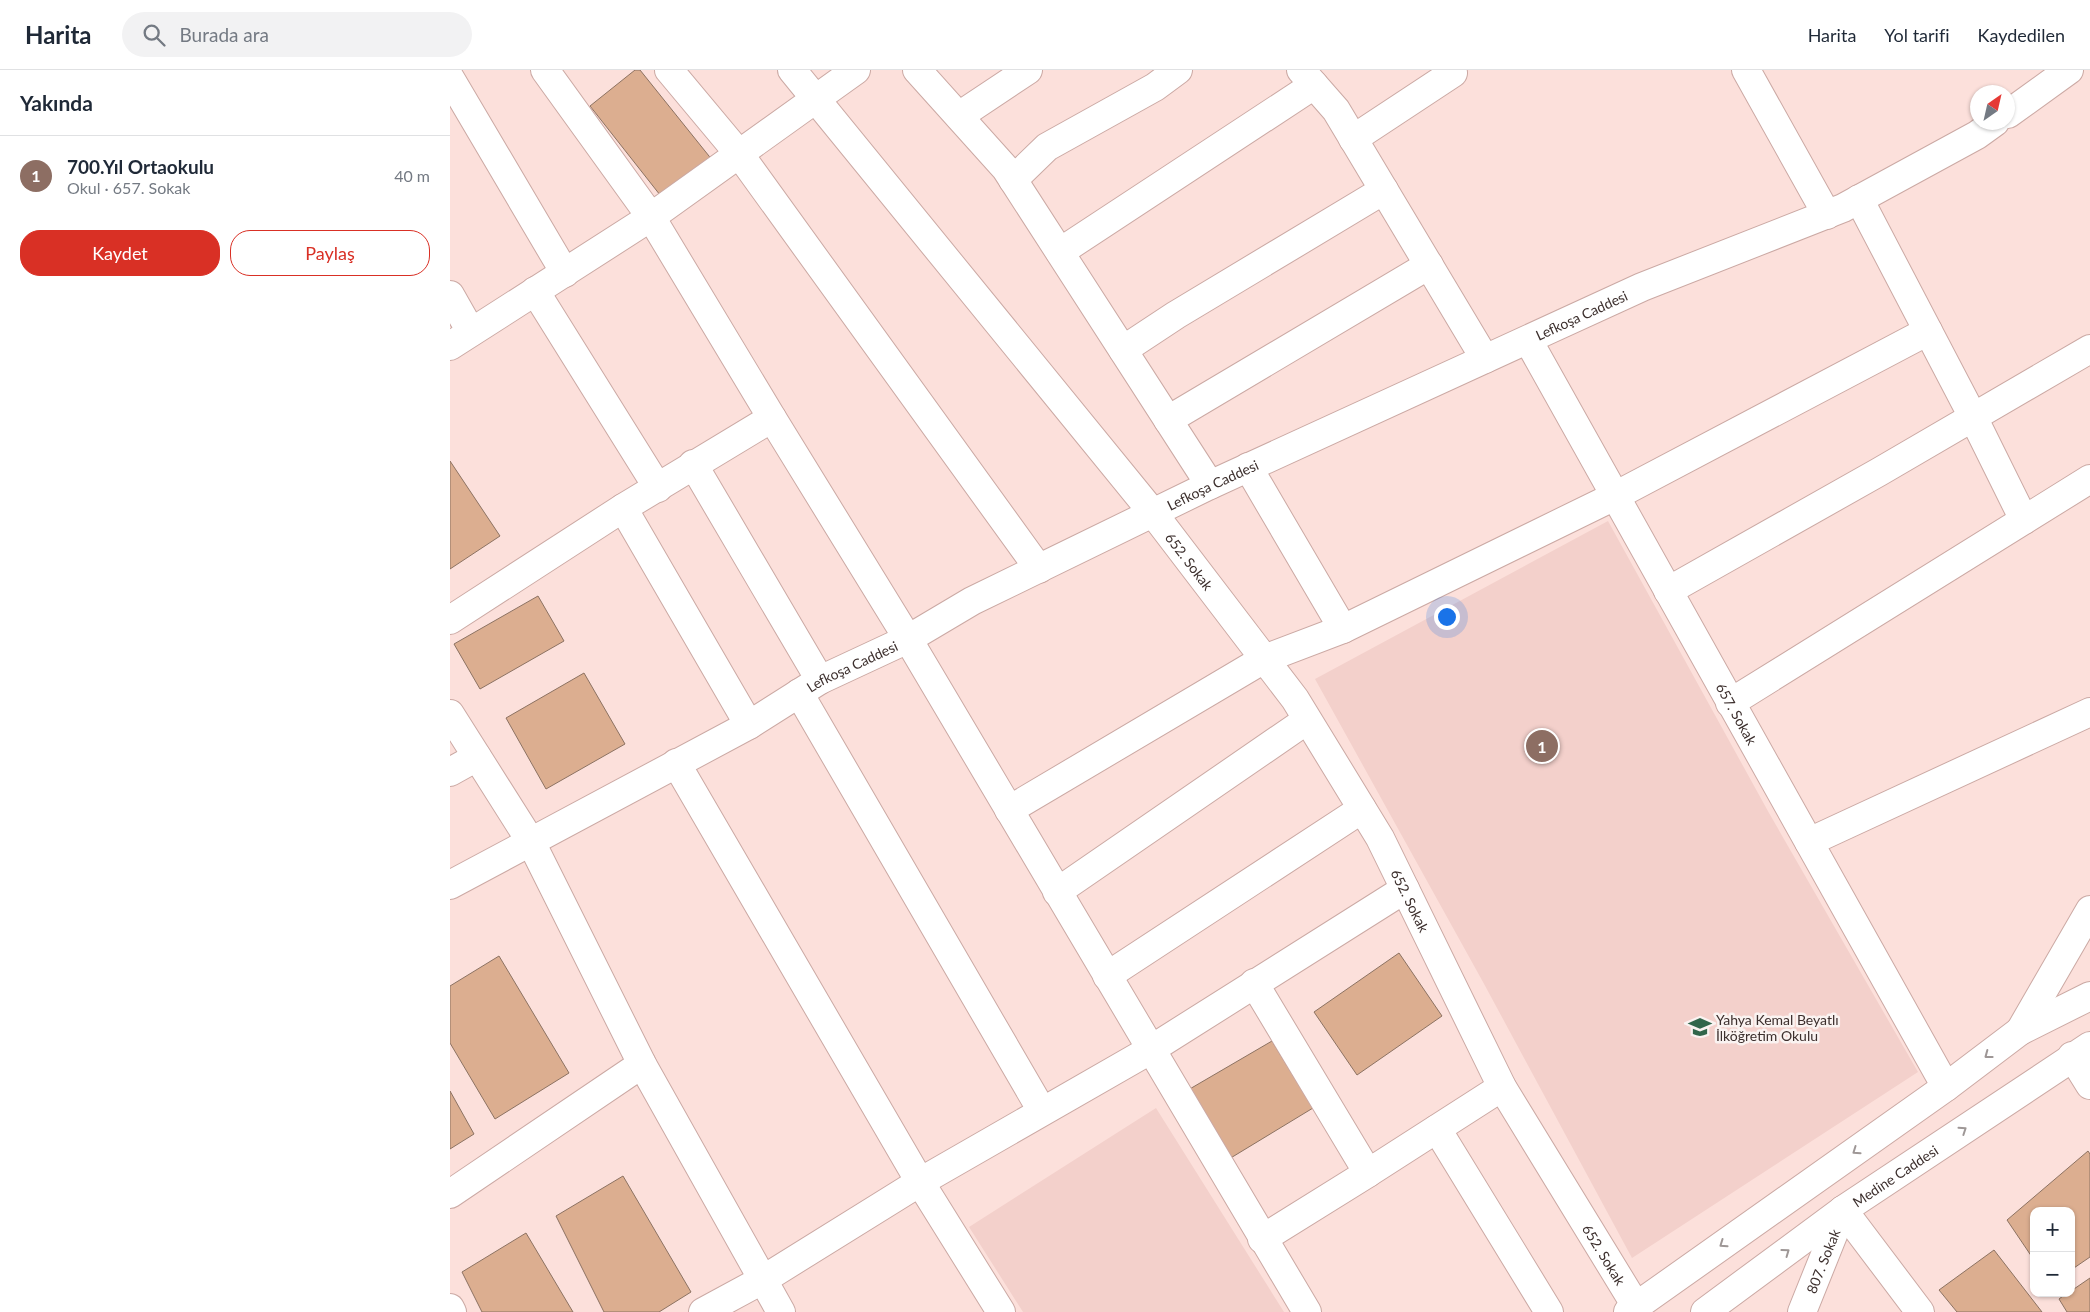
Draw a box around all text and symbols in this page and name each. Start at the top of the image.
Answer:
search box [122,12,472,57]
text: Harita [25,20,92,49]
icon: search [140,21,168,49]
text: Burada ara [180,23,269,46]
text: Harita [1808,24,1856,46]
text: Yol tarifi [1884,24,1950,46]
text: Kaydedilen [1978,24,2065,46]
north arrow [1970,85,2015,130]
text: Yakında [20,90,93,115]
text: 700.Yıl Ortaokulu [67,155,214,178]
text: 1 [31,166,41,185]
text: 40 m [394,166,430,185]
text: Okul · 657. Sokak [67,178,190,197]
button: Kaydet [20,230,220,276]
button: Paylaş [230,230,430,276]
street label: Lefkoşa Caddesi [1533,286,1630,343]
street label: Lefkoşa Caddesi [1164,456,1261,513]
street label: 652. Sokak [1162,529,1218,594]
your location [1434,604,1460,630]
street label: Lefkoşa Caddesi [803,637,900,695]
street label: 657. Sokak [1713,680,1761,748]
pin: 1 [1526,727,1558,765]
street label: 652. Sokak [1388,866,1434,936]
place label: Yahya Kemal Beyatlı İlköğretim Okulu [1716,1011,1839,1044]
school or university icon: Yahya Kemal Beyatlı İlköğretim Okulu [1687,1014,1713,1040]
one-way arrow [1985,1050,1994,1058]
one-way arrow [1957,1127,1967,1136]
street label: Medine Caddesi [1849,1141,1941,1210]
one-way arrow [1852,1145,1862,1154]
map controls [2030,1207,2075,1297]
button: + [2030,1207,2075,1252]
street label: 652. Sokak [1579,1221,1630,1289]
street label: 807. Sokak [1802,1225,1843,1296]
one-way arrow [1720,1239,1729,1247]
one-way arrow [1780,1249,1790,1258]
button: − [2030,1252,2075,1297]

